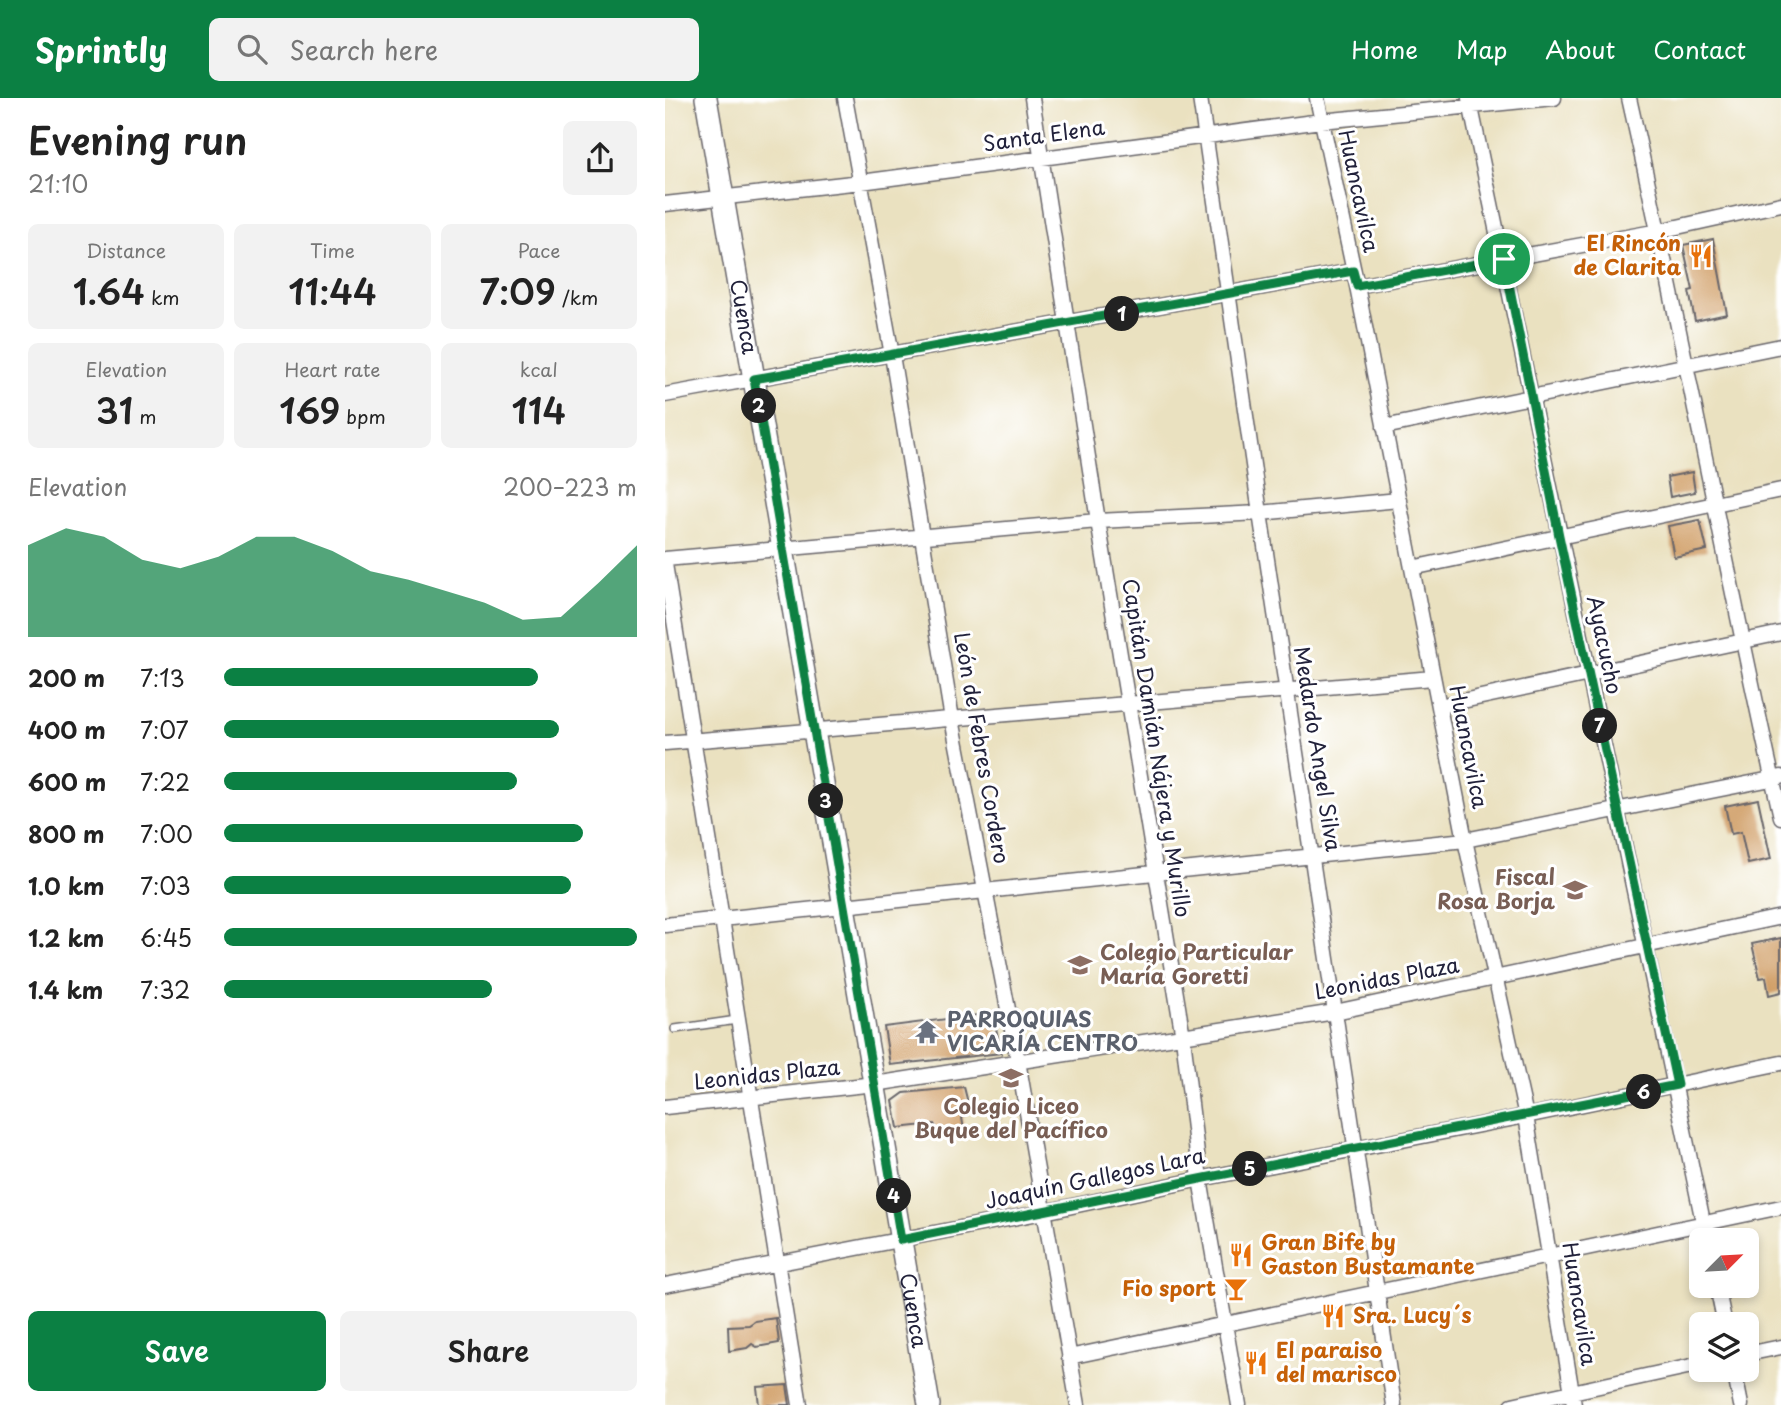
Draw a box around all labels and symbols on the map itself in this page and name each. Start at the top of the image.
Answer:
street label: Santa Elena [981,110,1107,158]
street label: Huancavilca [1331,126,1389,255]
place label: El Rincón de Clarita [1573,226,1681,282]
pin [1474,229,1534,289]
restaurant icon: El Rincón de Clarita [1687,242,1715,270]
street label: Cuenca [723,277,767,356]
pin: 1 [1105,296,1140,332]
pin: 2 [741,388,777,424]
street label: Capitán Damián Nájera y Murillo [1115,576,1201,919]
street label: Ayacucho [1580,592,1632,697]
street label: León de Febres Cordero [947,629,1019,866]
street label: Medardo Angel Silva [1287,644,1351,854]
street label: Huancavilca [1442,682,1498,811]
pin: 7 [1583,708,1618,744]
pin: 3 [809,784,843,818]
place label: Fiscal Rosa Borja [1437,860,1555,916]
school or university icon: Fiscal Rosa Borja [1561,876,1589,904]
place label: Colegio Particular María Goretti [1100,935,1293,991]
street label: Leonidas Plaza [1312,947,1462,1007]
school or university icon: Colegio Particular María Goretti [1066,951,1094,979]
place label: PARROQUIAS VICARÍA CENTRO [947,1002,1138,1058]
temple icon: PARROQUIAS VICARÍA CENTRO [913,1018,941,1046]
street label: Leonidas Plaza [692,1049,842,1097]
school or university icon: Colegio Liceo Buque del Pacífico [997,1064,1025,1092]
pin: 6 [1627,1074,1661,1110]
place label: Colegio Liceo Buque del Pacífico [914,1089,1108,1145]
street label: Joaquín Gallegos Lara [982,1138,1208,1216]
pin: 5 [1233,1152,1267,1186]
pin: 4 [877,1178,911,1214]
place label: Gran Bife by Gaston Bustamante [1261,1225,1475,1281]
north arrow [1689,1228,1759,1298]
street label: Huancavilca [1555,1240,1607,1368]
restaurant icon: Gran Bife by Gaston Bustamante [1227,1241,1255,1269]
street label: Cuenca [893,1270,937,1350]
place label: Fio sport [1122,1271,1216,1303]
bar icon: Fio sport [1222,1275,1250,1303]
place label: Sra. Lucy´s [1353,1298,1472,1330]
restaurant icon: Sra. Lucy´s [1319,1302,1347,1330]
place label: El paraiso del marisco [1276,1333,1397,1389]
restaurant icon: El paraiso del marisco [1242,1349,1270,1377]

